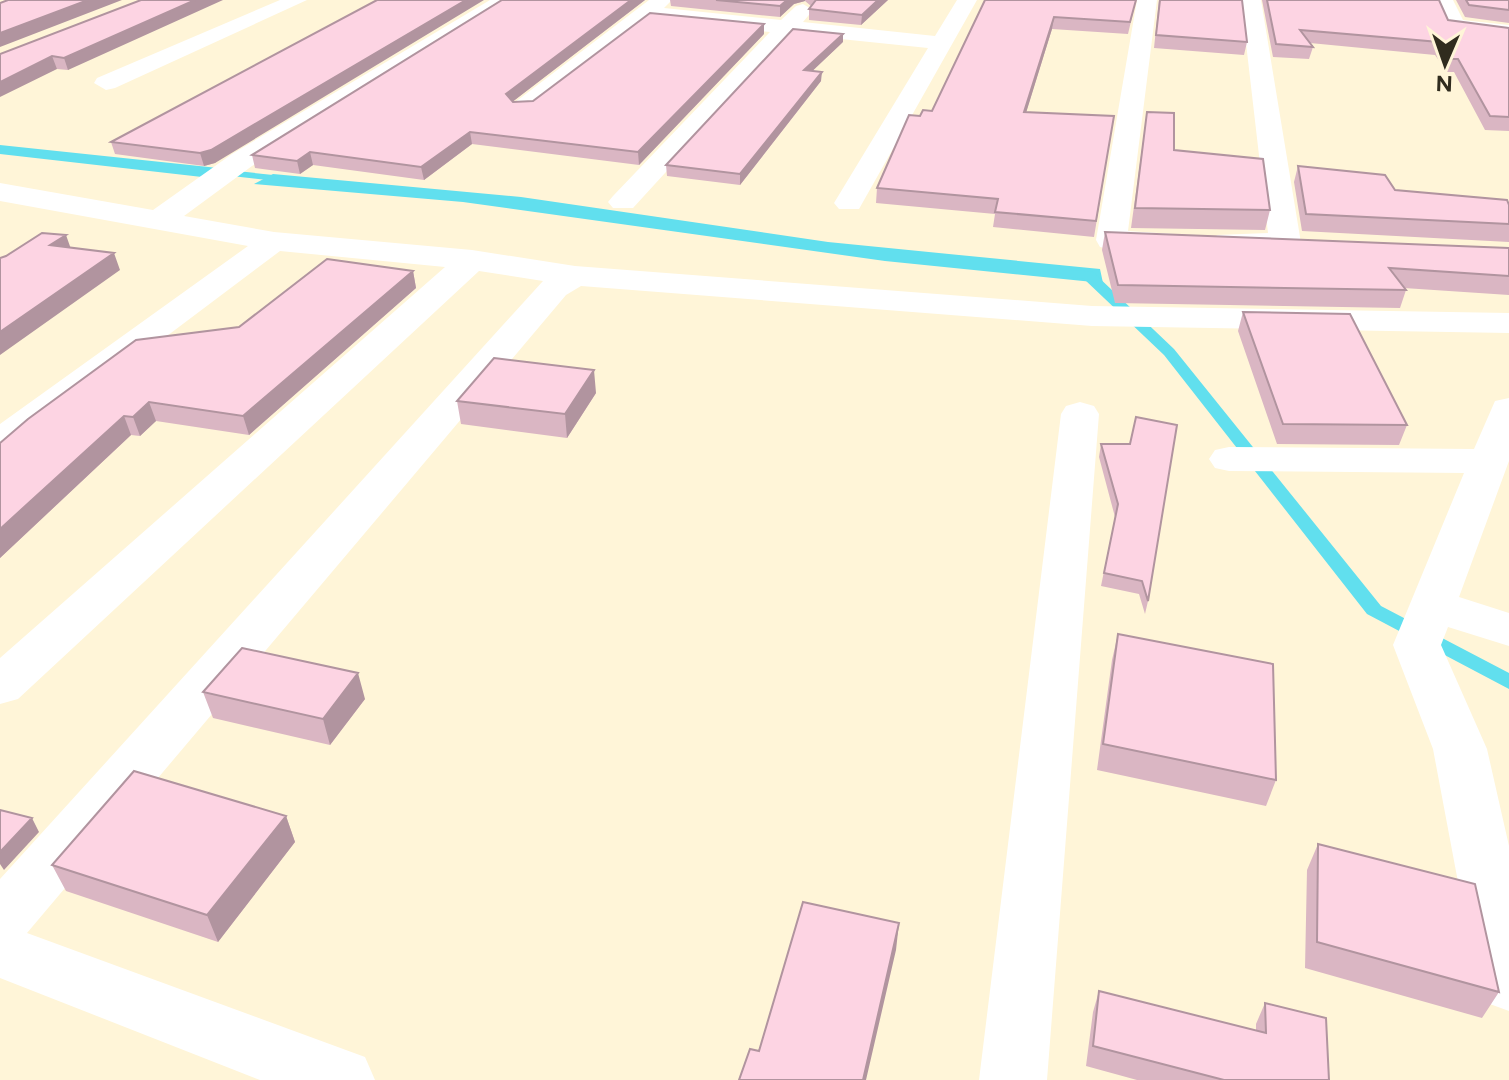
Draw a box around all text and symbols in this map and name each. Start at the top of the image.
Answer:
north arrow [1405,24,1485,104]
text: N [1435,70,1453,97]

